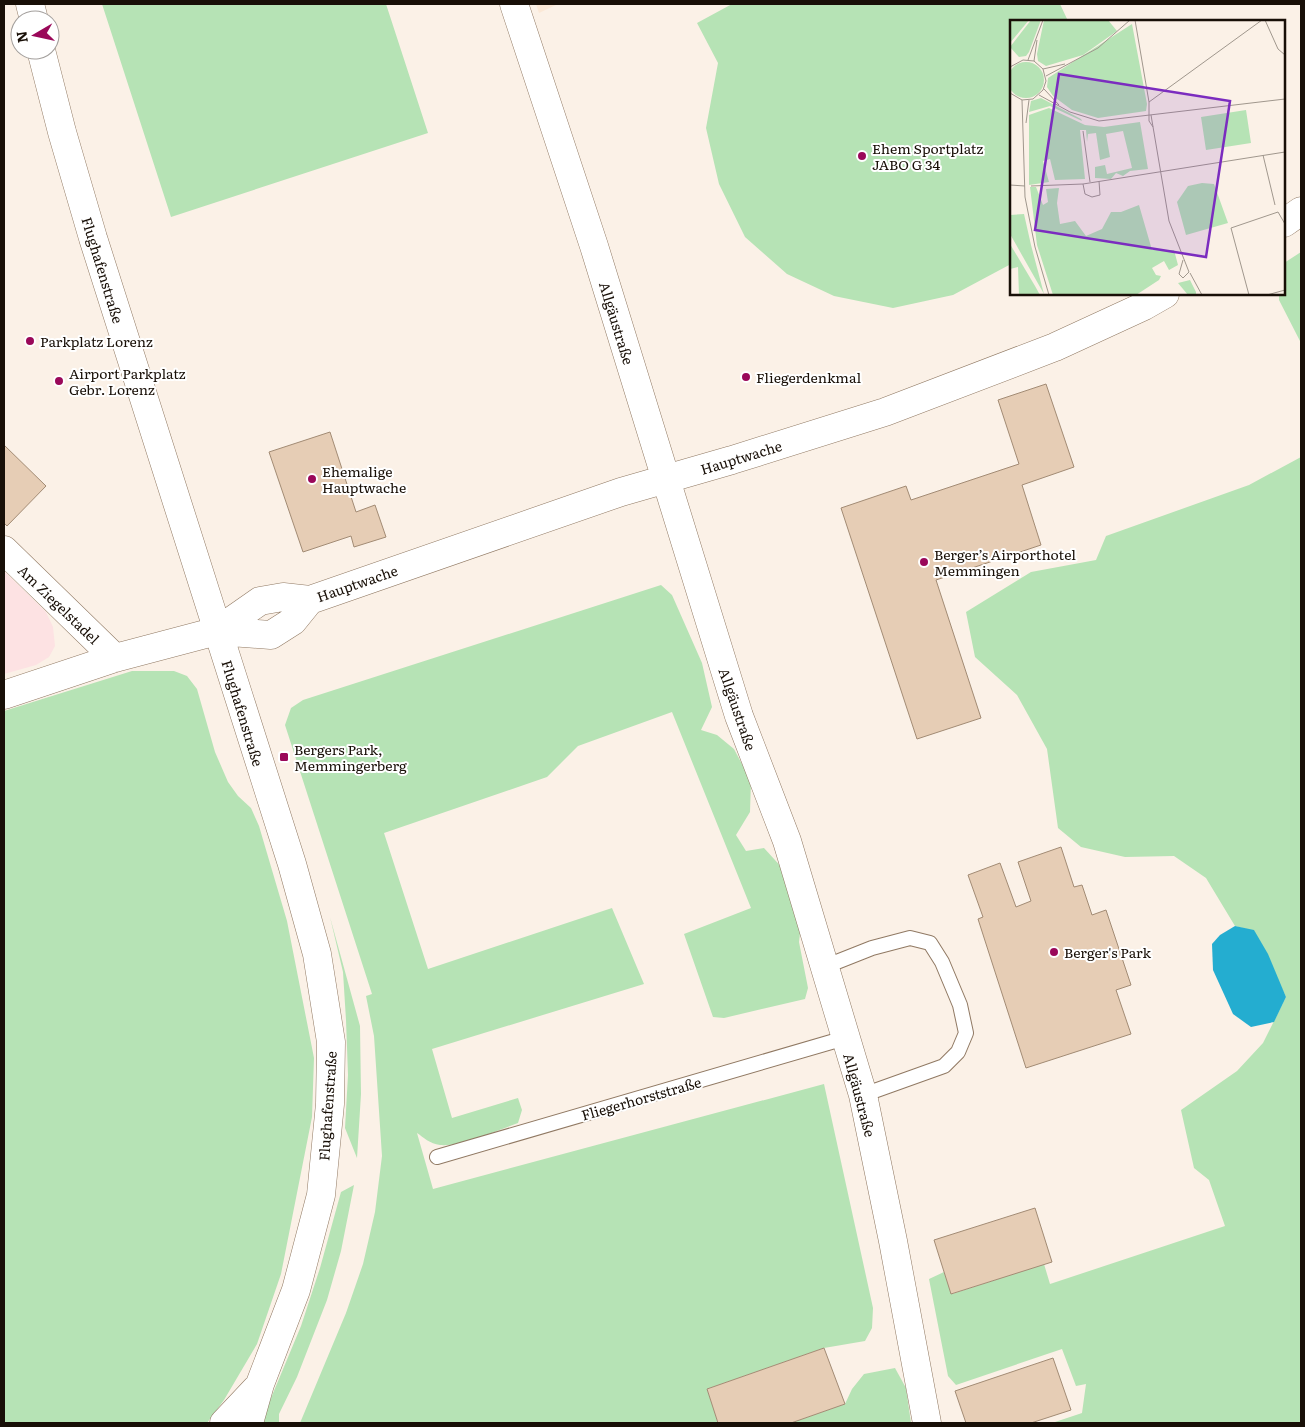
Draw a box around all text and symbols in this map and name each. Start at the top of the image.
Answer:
north arrow [10,10,60,60]
inset map [1010,20,1285,295]
text: N [10,30,32,45]
place label: Ehem Sportplatz JABO G 34 [872,138,983,174]
marker: Ehem Sportplatz JABO G 34 [856,150,868,162]
street label: Flughafenstraße [77,214,129,326]
street label: Allgäustraße [595,279,639,367]
place label: Parkplatz Lorenz [40,331,153,351]
marker: Parkplatz Lorenz [24,335,36,347]
place label: Airport Parkplatz Gebr. Lorenz [69,363,186,399]
place label: Fliegerdenkmal [756,367,861,387]
marker: Fliegerdenkmal [740,371,752,383]
marker: Airport Parkplatz Gebr. Lorenz [53,375,65,387]
street label: Hauptwache [698,435,784,479]
place label: Ehemalige Hauptwache [322,461,406,497]
marker: Ehemalige Hauptwache [306,473,318,485]
place label: Berger’s Airporthotel Memmingen [934,544,1076,580]
marker: Berger’s Airporthotel Memmingen [918,556,930,568]
street label: Am Ziegelstadel [14,560,104,648]
street label: Hauptwache [314,560,400,606]
street label: Flughafenstraße [217,657,269,769]
street label: Allgäustraße [715,665,761,753]
place label: Bergers Park, Memmingerberg [294,739,407,775]
marker: Bergers Park, Memmingerberg [278,751,290,763]
place label: Berger's Park [1064,942,1151,962]
marker: Berger's Park [1048,946,1060,958]
street label: Flughafenstraße [313,1050,341,1162]
street label: Allgäustraße [839,1051,881,1139]
street label: Fliegerhorststraße [579,1071,703,1125]

